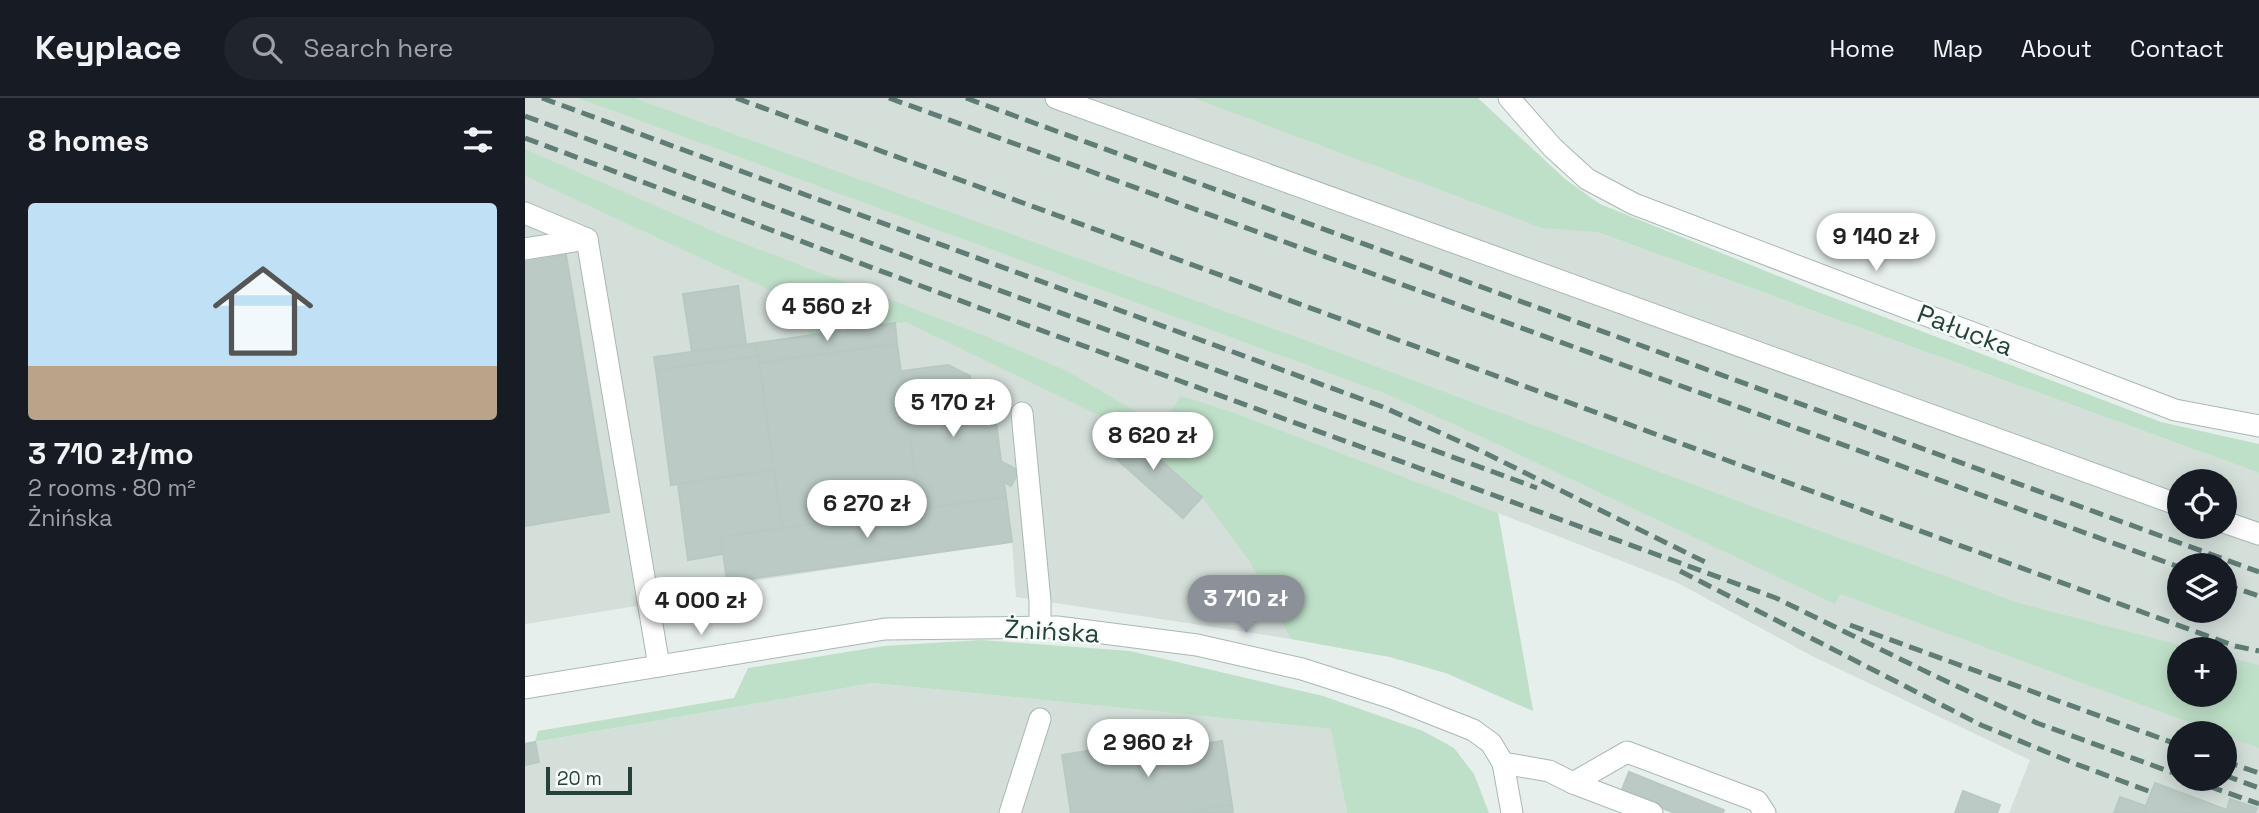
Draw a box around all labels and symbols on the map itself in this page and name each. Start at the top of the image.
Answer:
pin: 9 140 zł [1804,214,1948,273]
pin: 4 560 zł [755,284,899,343]
street label: Pałucka [1912,296,2018,364]
pin: 5 170 zł [881,380,1025,439]
pin: 8 620 zł [1081,412,1225,472]
pin: 6 270 zł [795,480,939,540]
pin: 3 710 zł [1174,575,1318,635]
pin: 4 000 zł [629,578,773,637]
street label: Żnińska [1003,612,1101,650]
pin: 2 960 zł [1076,720,1220,779]
scale bar [546,764,632,796]

